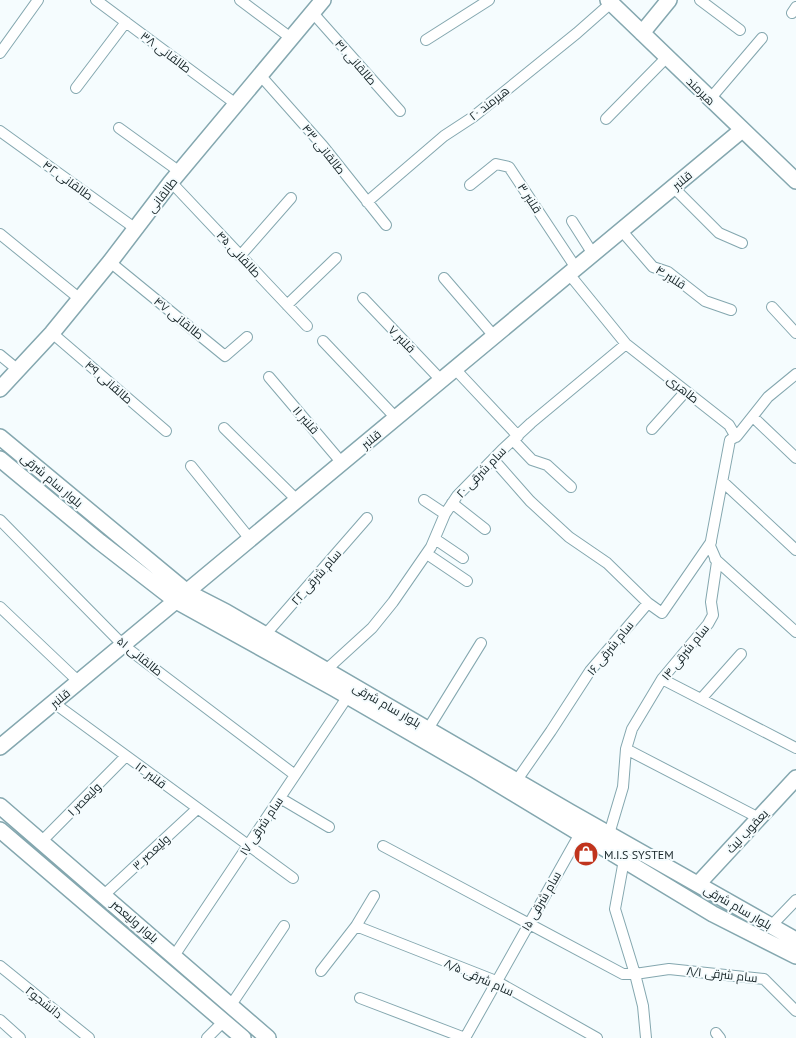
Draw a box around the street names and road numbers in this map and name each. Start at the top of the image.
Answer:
street label: طالقانی ۳۸ [138,28,194,76]
street label: طالقانی ۴۱ [332,36,380,88]
street label: هیرمند [683,74,719,108]
street label: هیرمند ۲۰ [466,83,512,123]
street label: طالقانی ۴۳ [299,121,349,177]
street label: طالقانی ۴۲ [40,157,96,203]
street label: قلنبر [668,167,695,193]
street label: طالقانی [144,174,181,216]
street label: قلنبر ۳ [515,180,545,216]
street label: طالقانی ۴۵ [214,227,264,281]
street label: قلنبر ۴ [653,262,689,292]
street label: طالقانی ۴۷ [151,293,207,343]
street label: قلنبر ۷ [385,322,419,356]
street label: طالقانی ۴۹ [82,357,136,407]
street label: طاهری [664,372,702,406]
street label: قلنبر ۱۱ [290,403,322,437]
street label: قلنبر [357,426,384,452]
street label: سام شرقی ۲۰ [453,443,510,501]
street label: بلوار سام شرقی [17,450,86,511]
street label: سام شرقی ۲۲ [288,546,345,609]
street label: سام شرقی ۱۶ [584,618,637,679]
street label: سام شرقی ۱۴ [658,621,713,684]
street label: طالقانی ۵۱ [114,633,166,679]
street label: بلوار سام شرقی [350,679,424,731]
street label: قلنبر [46,685,73,711]
street label: قلنبر ۱۲ [133,759,169,791]
street label: ولیعصر ۱ [64,779,104,819]
street label: سام شرقی ۱۷ [236,794,287,859]
street label: یعقوب لیث [723,805,772,856]
street label: ولیعصر ۳ [129,831,173,873]
street label: سام شرقی ۱۵ [518,868,565,934]
street label: بلوار سام شرقی [701,881,775,933]
street label: بلوار ولیعصر [107,896,162,946]
street label: سام شرقی ۸/۵ [442,955,516,1000]
street label: سام شرقی ۸/۱ [685,963,758,986]
street label: دانشجو۲ [23,983,66,1021]

